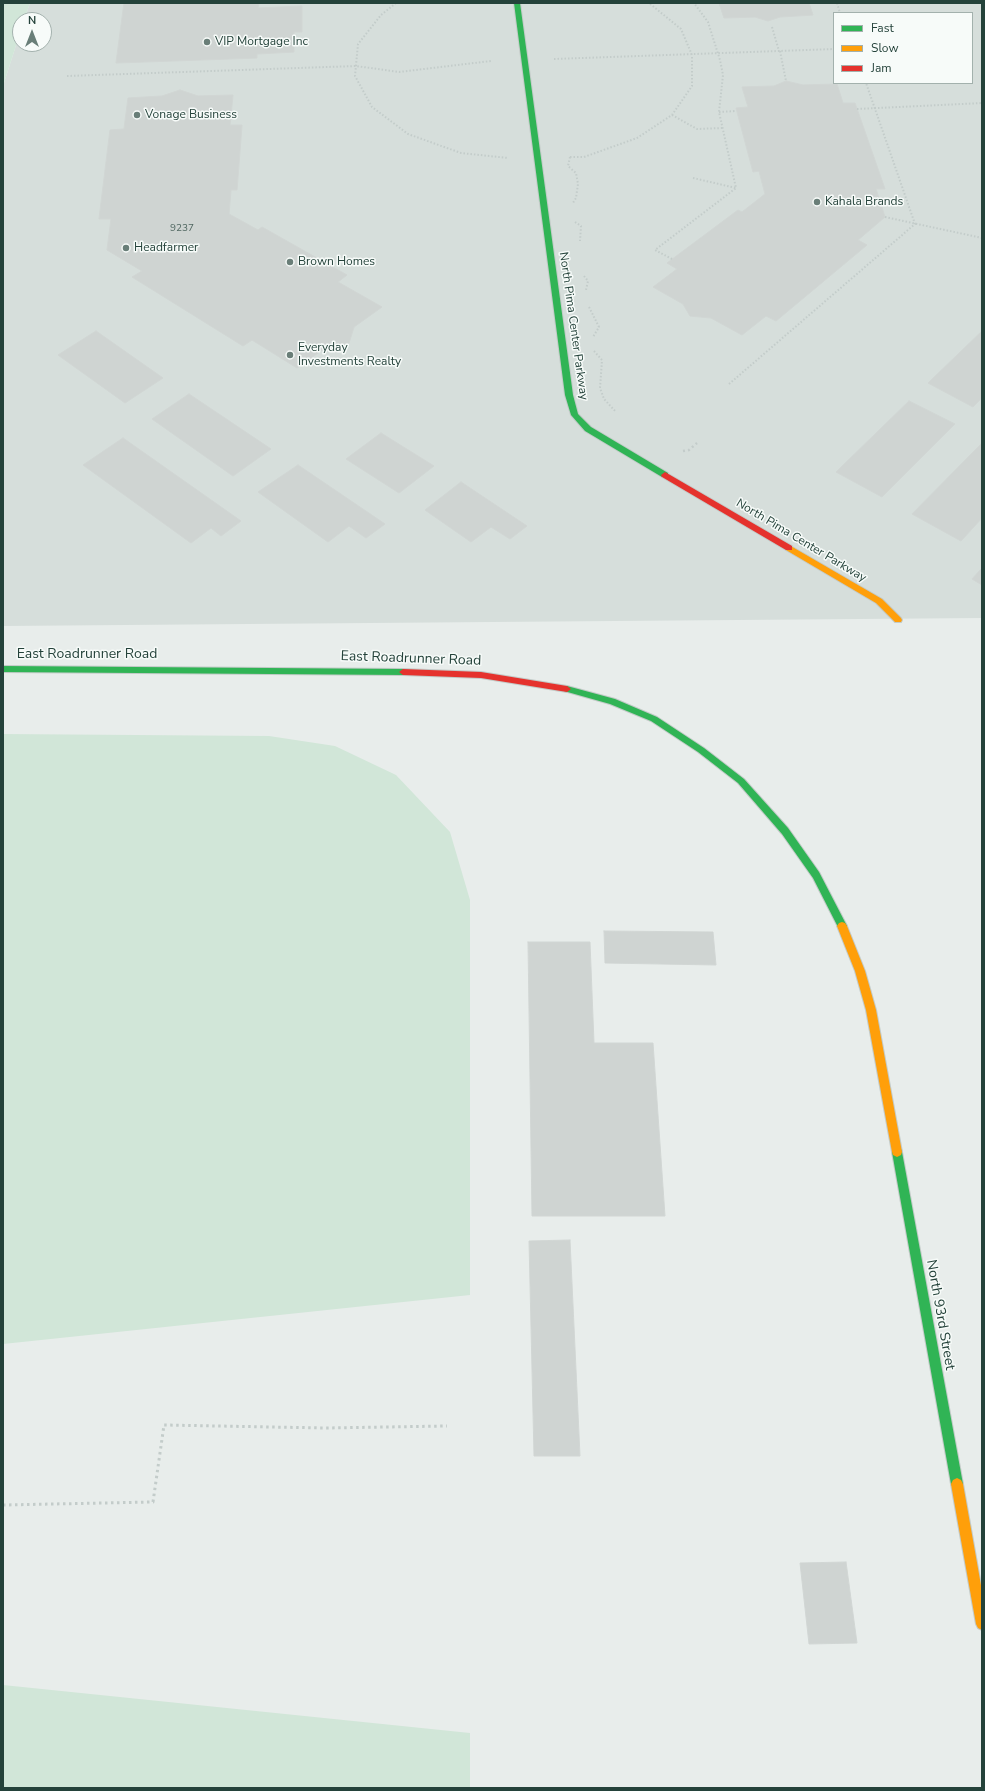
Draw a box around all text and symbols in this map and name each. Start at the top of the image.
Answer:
north arrow [12,12,52,52]
legend [833,12,973,84]
text: N [28,13,36,28]
text: Fast [871,20,894,36]
place label: VIP Mortgage Inc [215,35,308,49]
marker: VIP Mortgage Inc [202,37,212,47]
text: Slow [871,40,899,56]
text: Jam [871,60,892,76]
place label: Vonage Business [145,108,237,122]
marker: Vonage Business [132,110,142,120]
place label: Kahala Brands [825,195,903,209]
marker: Kahala Brands [812,197,822,207]
house number: 9237 [170,223,194,235]
place label: Headfarmer [134,241,198,255]
marker: Headfarmer [121,243,131,253]
street label: North Pima Center Parkway [555,251,591,401]
place label: Brown Homes [298,255,375,269]
marker: Brown Homes [285,257,295,267]
place label: Everyday Investments Realty [298,341,401,369]
marker: Everyday Investments Realty [285,350,295,360]
street label: North Pima Center Parkway [733,496,869,586]
street label: East Roadrunner Road [17,647,157,663]
street label: East Roadrunner Road [340,648,482,670]
street label: North 93rd Street [922,1259,958,1371]

